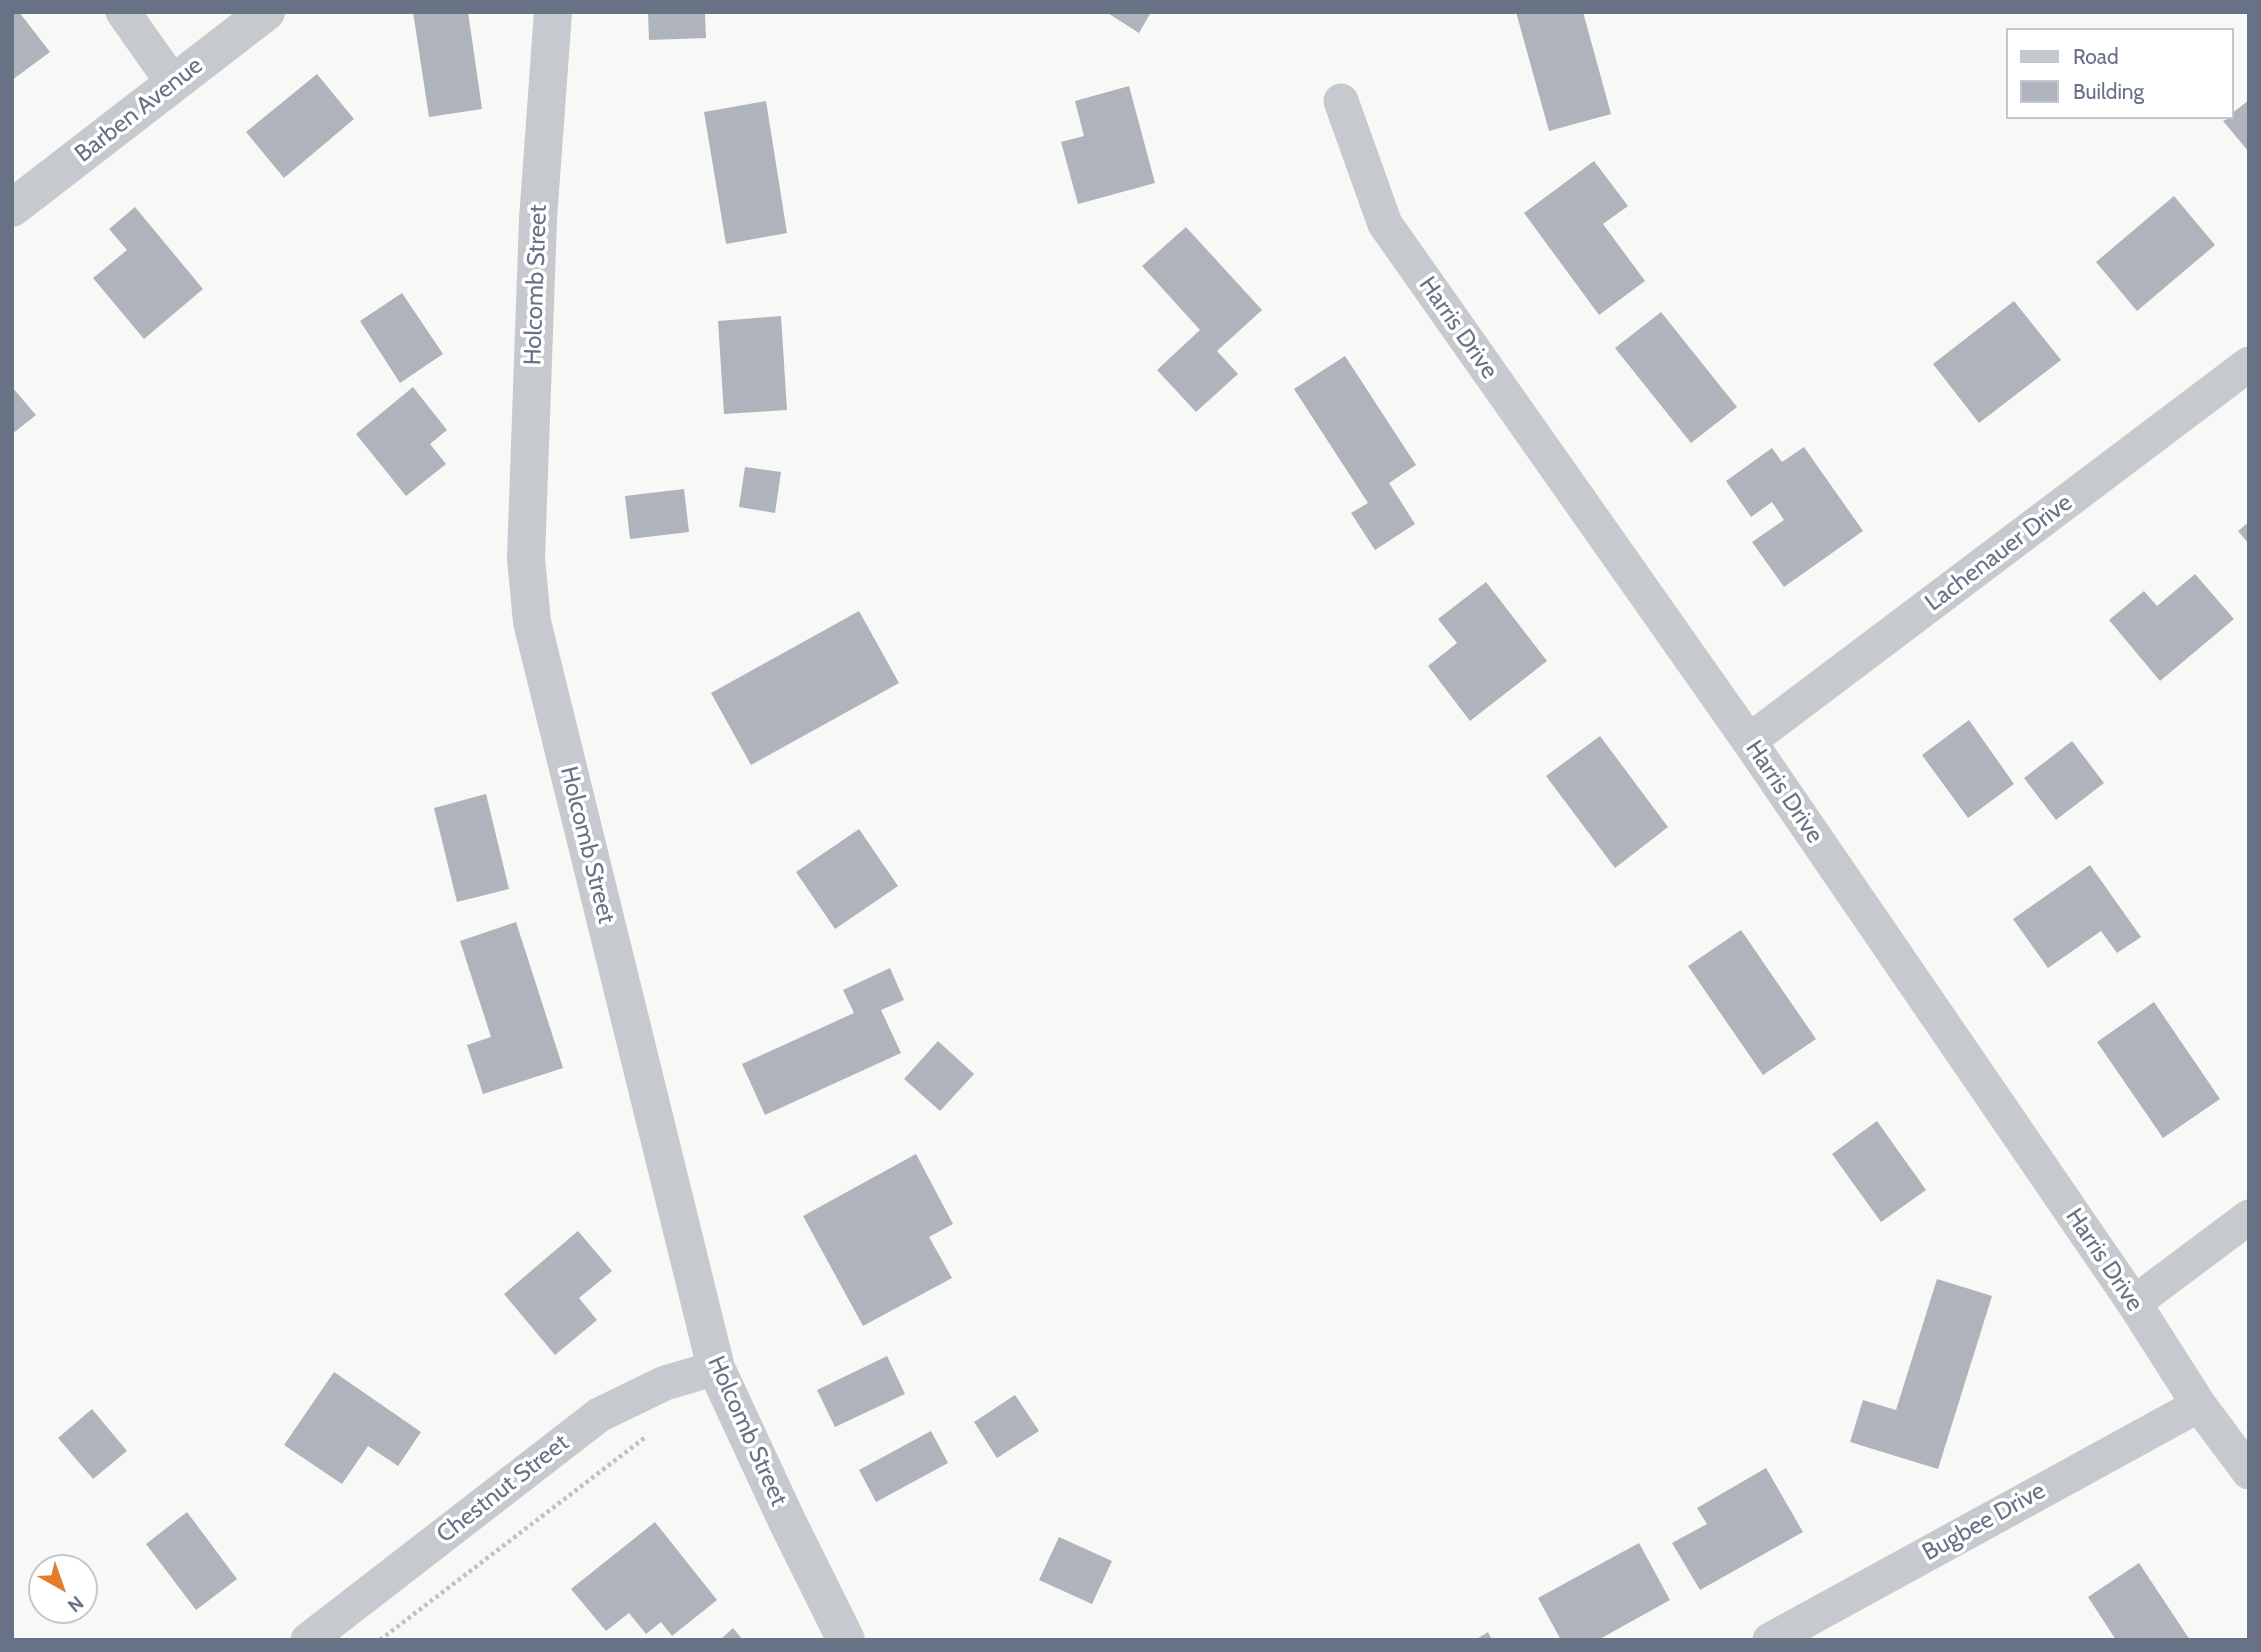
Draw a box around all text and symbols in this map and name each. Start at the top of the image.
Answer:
legend [2006,28,2233,119]
text: Road [2073,44,2119,69]
street label: Barben Avenue [69,51,209,169]
text: Building [2073,79,2144,104]
street label: Holcomb Street [519,204,553,366]
street label: Harris Drive [1412,272,1504,384]
street label: Lachenauer Drive [1920,488,2078,618]
street label: Harris Drive [1739,735,1829,849]
street label: Holcomb Street [554,764,620,926]
street label: Harris Drive [2059,1203,2149,1317]
street label: Holcomb Street [701,1352,793,1510]
street label: Chestnut Street [431,1429,575,1549]
street label: Bugbee Drive [1918,1476,2050,1568]
north arrow [28,1554,98,1624]
text: N [63,1591,88,1617]

